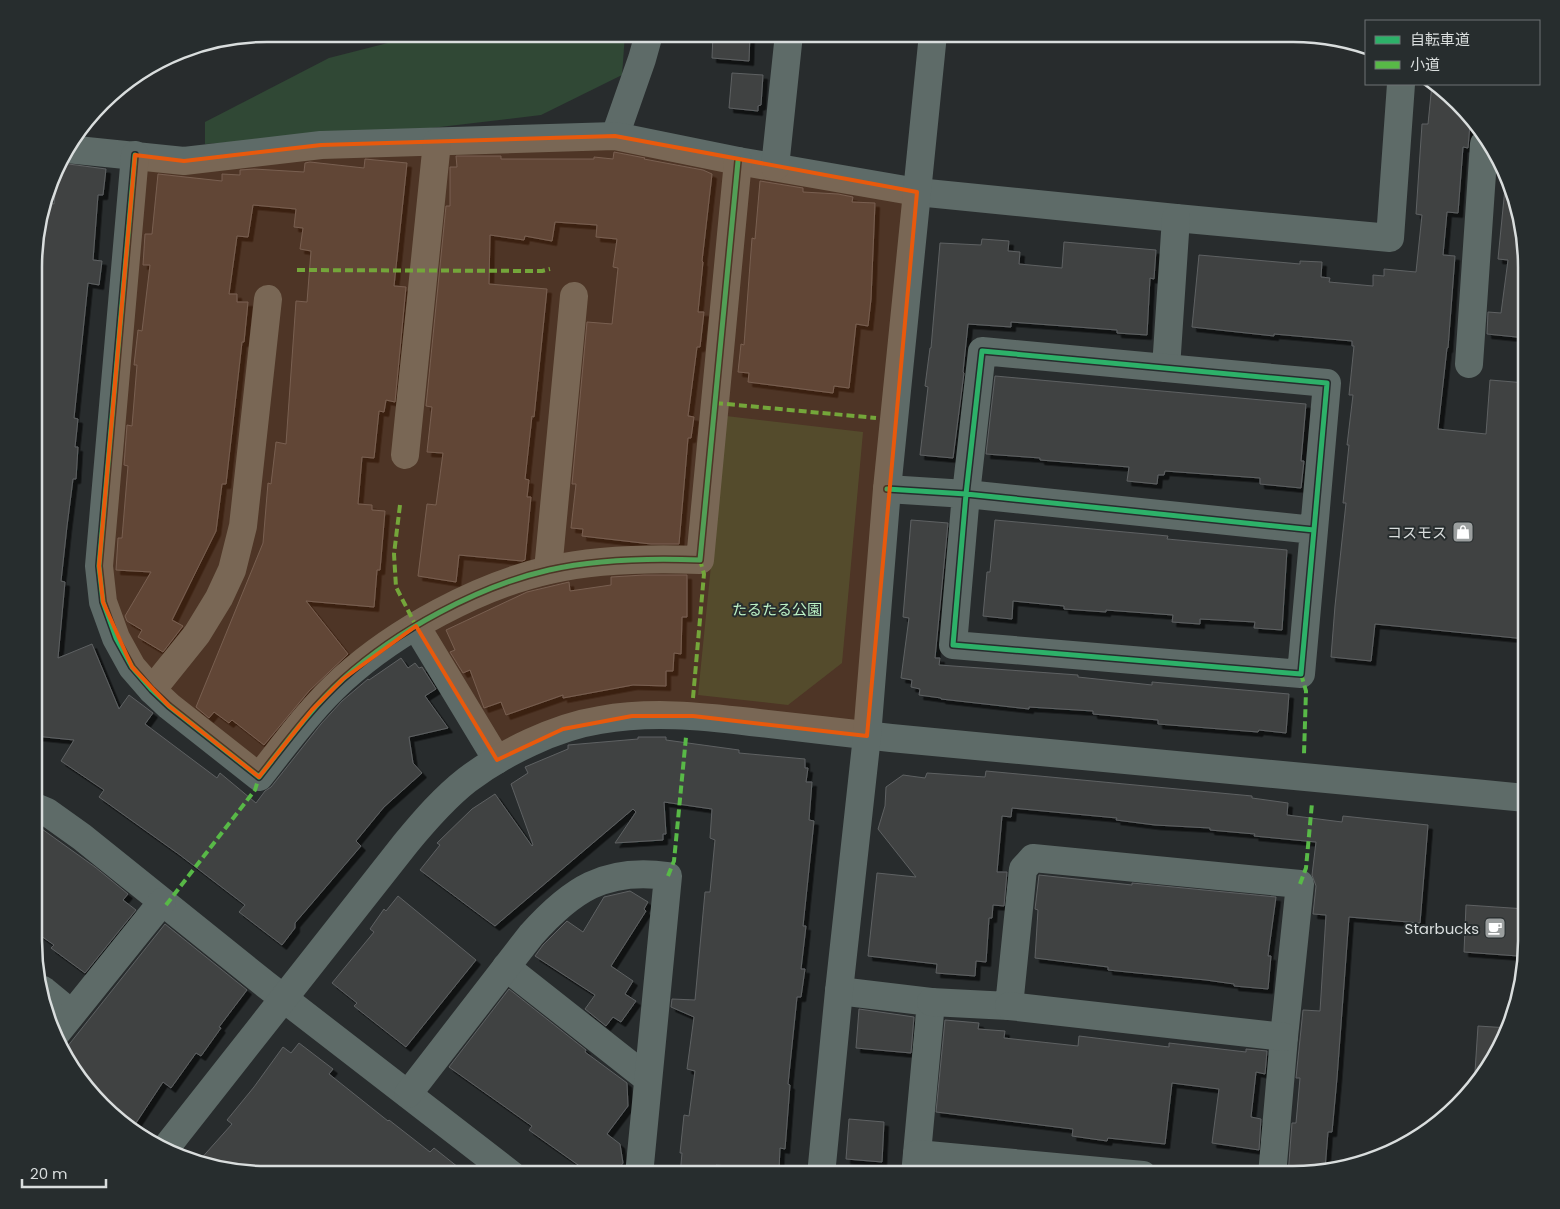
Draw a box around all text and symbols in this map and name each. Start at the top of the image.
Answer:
legend [1365,20,1540,85]
text: 自転車道 [1410,29,1470,50]
text: 小道 [1410,54,1440,75]
shop icon: コスモス [1451,520,1475,544]
place label: コスモス [1387,522,1447,543]
park label: たるたる公園 [732,599,822,620]
cafe icon: Starbucks [1483,916,1507,940]
place label: Starbucks [1405,918,1479,939]
scale bar [22,1156,106,1188]
text: 20 m [30,1163,68,1184]

